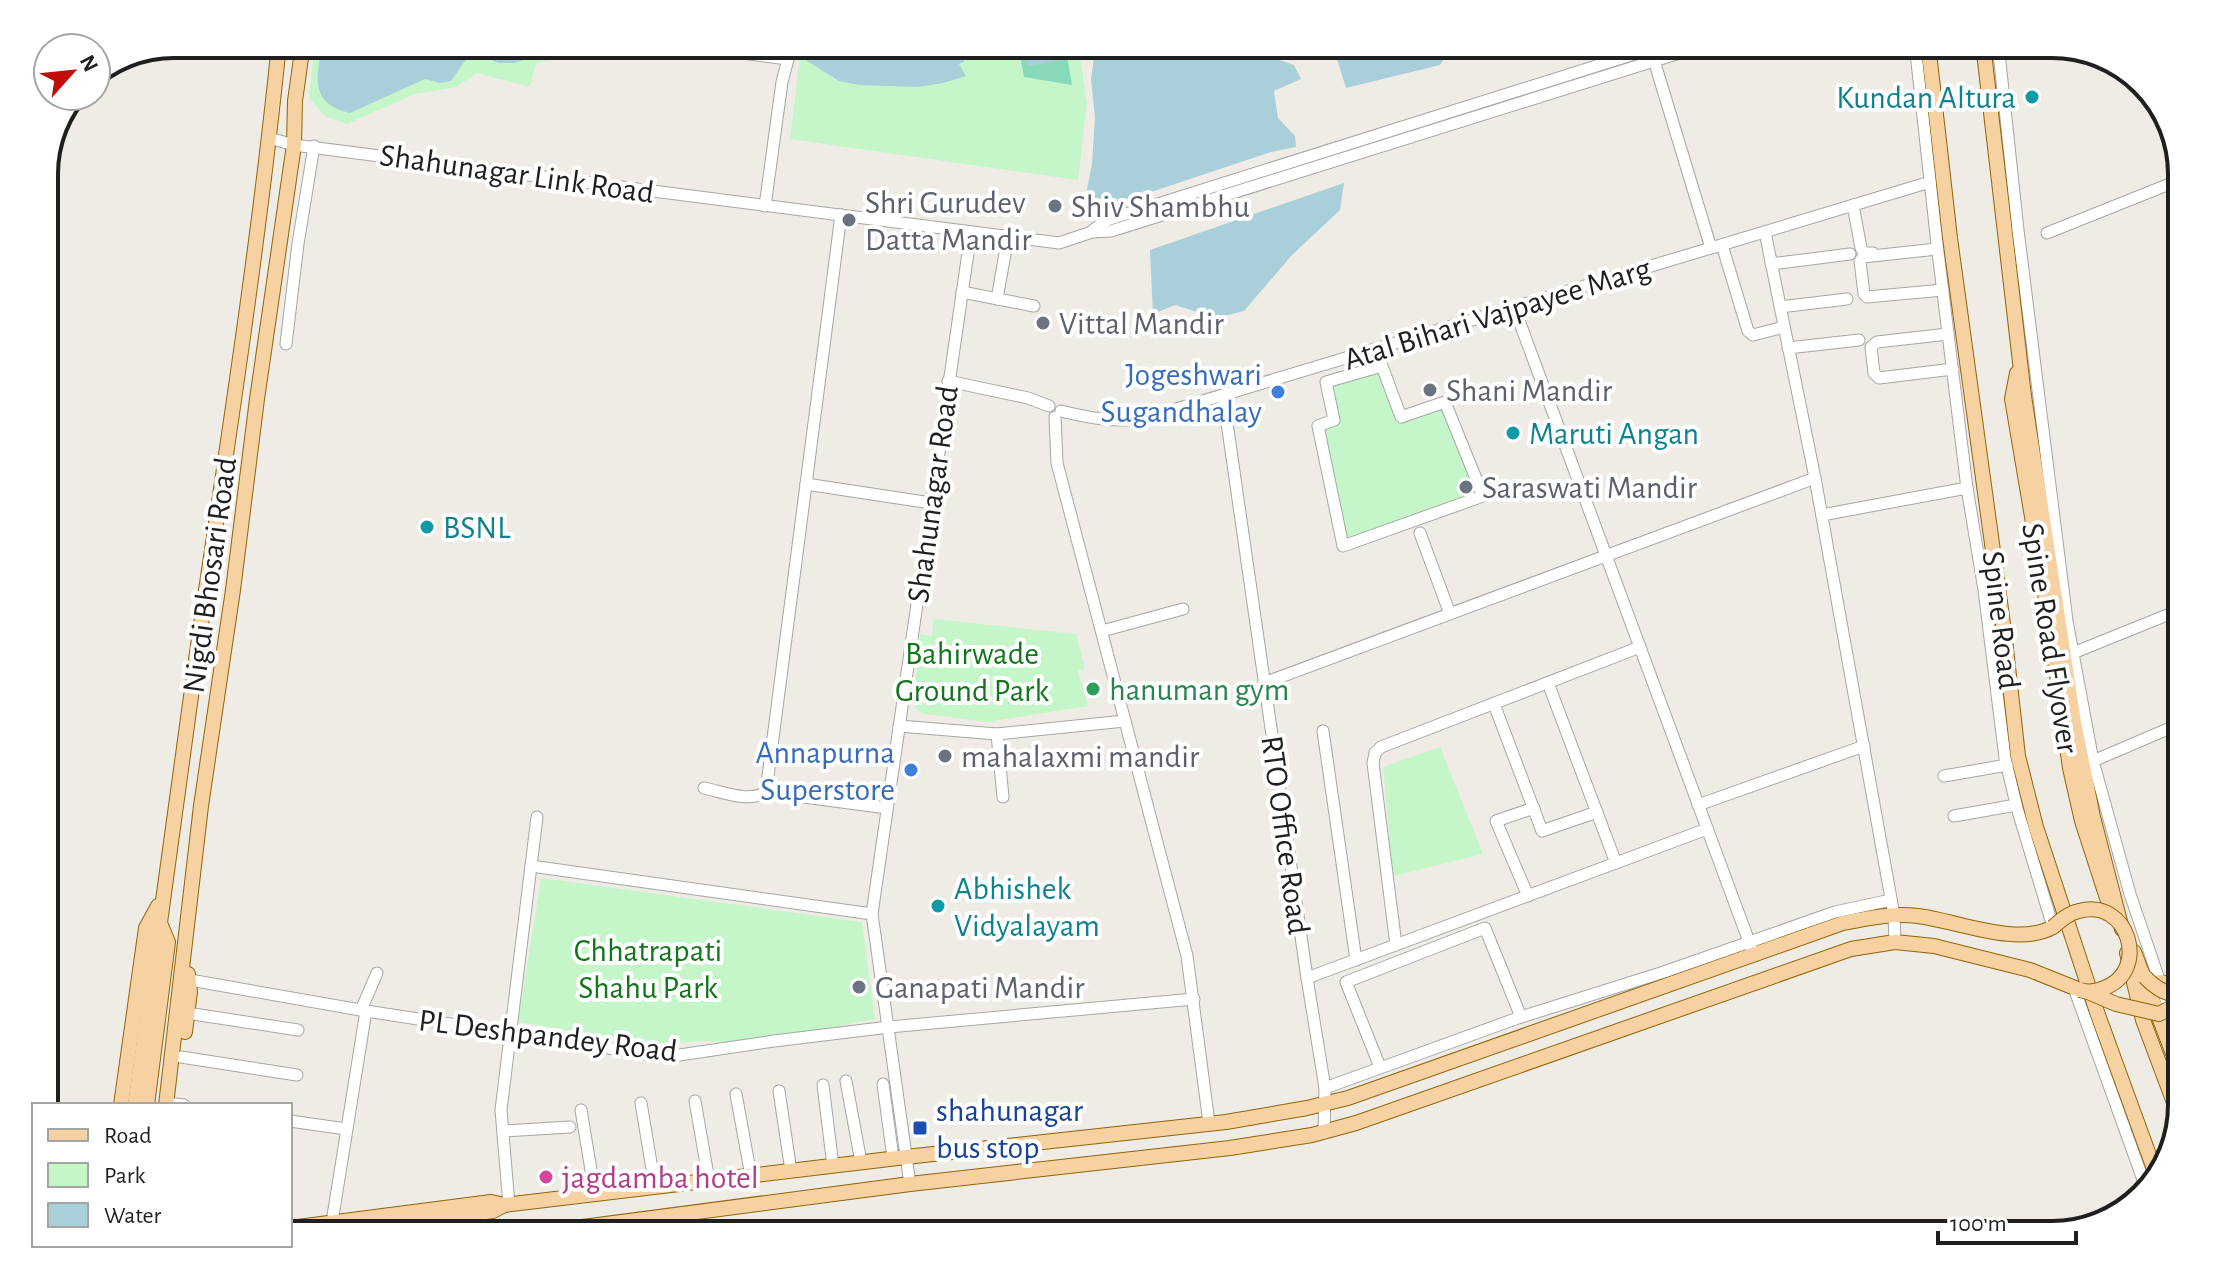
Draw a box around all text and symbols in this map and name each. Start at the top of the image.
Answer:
north arrow [32,32,112,112]
text: N [76,52,102,75]
place label: Kundan Altura [1836,82,2016,114]
marker: Kundan Altura [2023,88,2041,106]
street label: Shahunagar Link Road [378,139,656,209]
place label: Shri Gurudev Datta Mandir [865,187,1032,256]
place label: Shiv Shambhu [1071,191,1250,223]
marker: Shiv Shambhu [1046,197,1064,215]
marker: Shri Gurudev Datta Mandir [840,211,858,229]
street label: Atal Bihari Vajpayee Marg [1340,252,1655,376]
place label: Vittal Mandir [1059,308,1224,340]
marker: Vittal Mandir [1034,314,1052,332]
place label: Jogeshwari Sugandhalay [1100,359,1262,428]
place label: Shani Mandir [1446,375,1613,407]
marker: Shani Mandir [1421,381,1439,399]
street label: Shahunagar Road [902,383,964,605]
marker: Jogeshwari Sugandhalay [1269,383,1287,401]
place label: Maruti Angan [1529,418,1699,450]
marker: Maruti Angan [1504,424,1522,442]
street label: Nigdi Bhosari Road [178,455,242,695]
place label: Saraswati Mandir [1482,472,1698,504]
marker: Saraswati Mandir [1457,478,1475,496]
place label: BSNL [443,512,511,544]
marker: BSNL [418,518,436,536]
street label: Spine Road Flyover [2016,521,2084,756]
street label: Spine Road [1977,549,2025,691]
park label: Bahirwade Ground Park [895,638,1049,707]
place label: hanuman gym [1109,674,1289,706]
marker: hanuman gym [1084,680,1102,698]
street label: RTO Office Road [1255,734,1315,937]
place label: Annapurna Superstore [755,737,895,806]
place label: mahalaxmi mandir [961,741,1200,773]
marker: mahalaxmi mandir [936,747,954,765]
marker: Annapurna Superstore [902,761,920,779]
place label: Abhishek Vidyalayam [954,873,1100,942]
marker: Abhishek Vidyalayam [929,897,947,915]
park label: Chhatrapati Shahu Park [574,935,722,1004]
place label: Ganapati Mandir [875,972,1085,1004]
marker: Ganapati Mandir [850,978,868,996]
street label: PL Deshpandey Road [417,1004,679,1068]
place label: shahunagar bus stop [936,1095,1084,1164]
legend [32,1103,292,1247]
marker: shahunagar bus stop [911,1119,929,1137]
text: Road [104,1124,152,1148]
place label: jagdamba hotel [562,1162,759,1194]
text: Park [104,1164,145,1188]
marker: jagdamba hotel [537,1168,555,1186]
scale bar [1938,1195,2076,1245]
text: Water [104,1204,162,1228]
text: 100 m [1950,1212,2007,1236]

